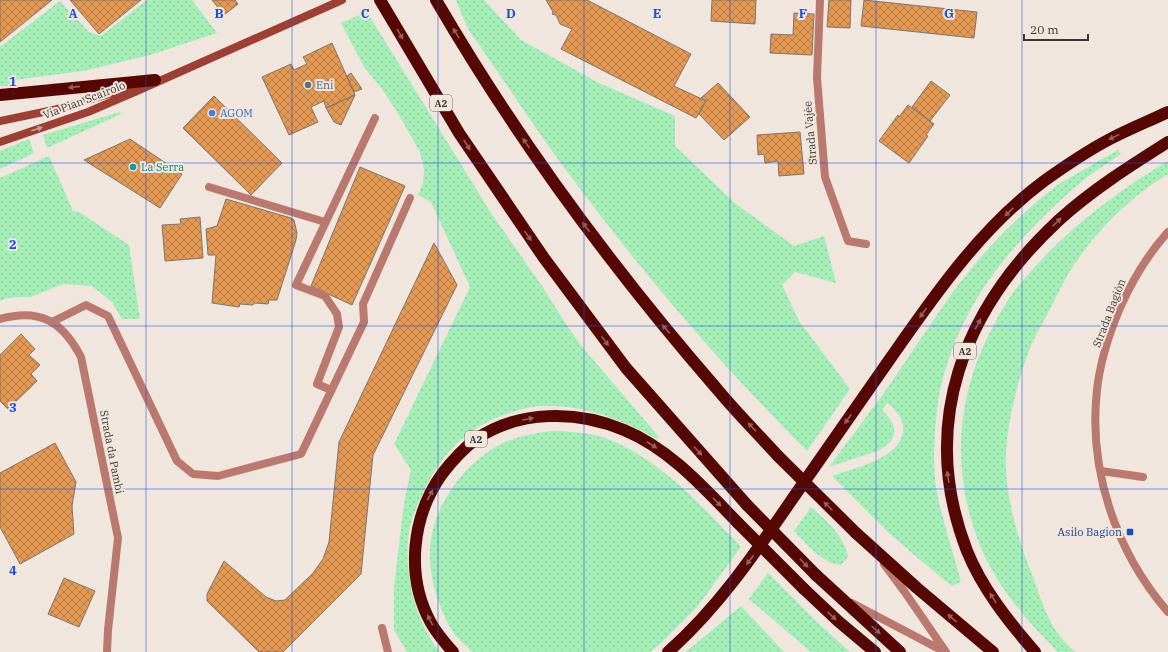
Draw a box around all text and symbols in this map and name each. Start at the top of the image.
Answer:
text: A [68,5,78,22]
text: B [214,5,224,22]
text: C [361,5,370,22]
text: D [506,5,516,22]
text: E [653,5,661,22]
text: F [799,5,807,22]
text: G [944,5,954,22]
scale bar [1024,16,1088,42]
text: 20 m [1030,22,1059,37]
one-way arrow [452,27,459,39]
one-way arrow [396,28,403,40]
text: 1 [9,73,17,90]
street label: Via Pian Scairolo [41,78,127,122]
place label: Eni [316,78,334,92]
marker: Eni [303,80,313,90]
one-way arrow [68,84,80,91]
road number: A2 [430,95,452,111]
street label: Strada Vajèe [800,100,820,166]
place label: AGOM [220,106,253,120]
marker: AGOM [207,108,217,118]
one-way arrow [31,126,43,132]
one-way arrow [1109,134,1120,140]
one-way arrow [522,138,530,148]
one-way arrow [463,140,471,150]
place label: La Serra [141,160,184,174]
marker: La Serra [128,162,138,172]
one-way arrow [1004,207,1014,216]
one-way arrow [1052,217,1062,227]
one-way arrow [582,222,590,233]
one-way arrow [524,231,532,241]
text: 2 [9,236,17,253]
street label: Strada Bagiòn [1089,277,1129,349]
one-way arrow [919,307,927,318]
one-way arrow [974,318,981,330]
one-way arrow [662,324,671,335]
one-way arrow [601,335,609,346]
road number: A2 [954,343,976,359]
text: 3 [9,399,17,416]
street label: Strada da Pambi [97,409,127,496]
one-way arrow [844,414,852,424]
one-way arrow [522,415,535,421]
one-way arrow [747,422,757,432]
road number: A2 [465,431,487,447]
one-way arrow [646,442,658,449]
one-way arrow [693,446,702,455]
one-way arrow [945,471,951,483]
one-way arrow [427,489,433,501]
one-way arrow [712,497,721,506]
one-way arrow [823,501,833,511]
place label: Asilo Bagion [1058,525,1122,539]
marker: Asilo Bagion [1125,527,1135,537]
one-way arrow [745,555,754,566]
one-way arrow [799,558,808,568]
text: 4 [9,562,17,579]
one-way arrow [989,593,997,603]
one-way arrow [827,611,837,621]
one-way arrow [427,614,433,626]
one-way arrow [947,614,957,623]
one-way arrow [870,626,881,635]

